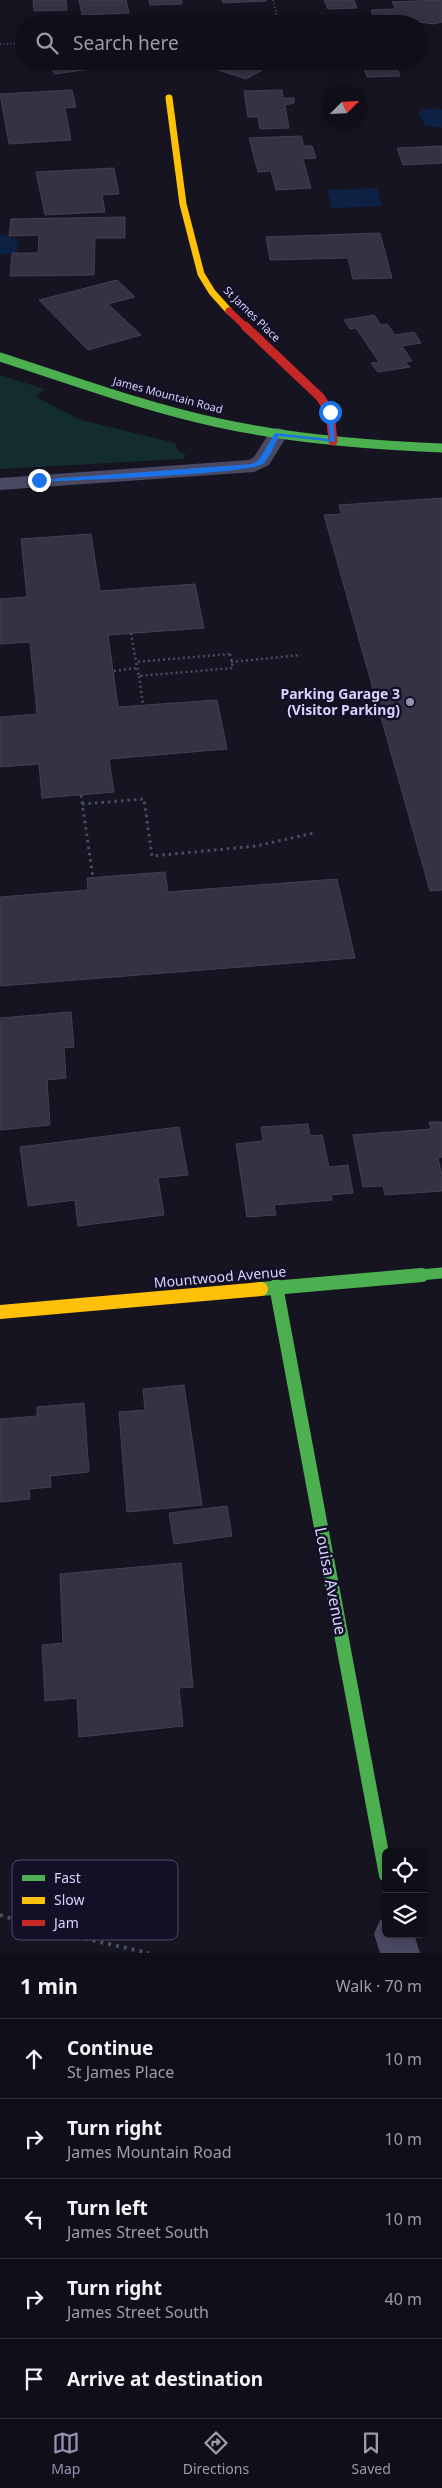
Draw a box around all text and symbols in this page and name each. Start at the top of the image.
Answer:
search box [15,15,427,70]
icon: search [33,29,61,57]
text: Search here [73,30,179,56]
north arrow [322,85,367,130]
street label: St James Place [221,283,284,345]
street label: James Mountain Road [111,372,225,416]
route start [319,401,342,424]
route end [28,469,51,492]
place label: Parking Garage 3 (Visitor Parking) [280,684,400,719]
marker: Parking Garage 3 (Visitor Parking) [404,696,416,708]
street label: Mountwood Avenue [153,1261,287,1292]
street label: Louisa Avenue [310,1525,352,1637]
map controls [382,1848,427,1938]
button: locate [382,1848,427,1893]
legend [12,1860,178,1940]
text: Fast [54,1868,81,1887]
text: Slow [54,1890,85,1909]
button: layers [382,1893,427,1938]
text: Jam [52,1913,79,1932]
text: 1 min [20,1972,78,2000]
text: Walk · 70 m [336,1975,422,1997]
text: Continue [67,2035,153,2061]
icon: ahead [20,2045,48,2073]
text: 10 m [385,2048,422,2070]
text: St James Place [67,2061,174,2083]
text: Turn right [67,2115,162,2141]
icon: right [20,2125,48,2153]
text: 10 m [385,2128,422,2150]
text: James Mountain Road [67,2141,232,2163]
text: Turn left [67,2195,148,2221]
icon: left [20,2205,48,2233]
text: 10 m [385,2208,422,2230]
text: James Street South [67,2221,209,2243]
text: Turn right [67,2275,162,2301]
icon: right [20,2285,48,2313]
text: 40 m [385,2288,422,2310]
text: James Street South [67,2301,209,2323]
icon: arrive [20,2365,48,2393]
text: Arrive at destination [67,2366,263,2392]
tab: Map [51,2429,80,2478]
tab: Directions [183,2429,249,2478]
tab: Saved [352,2429,391,2478]

